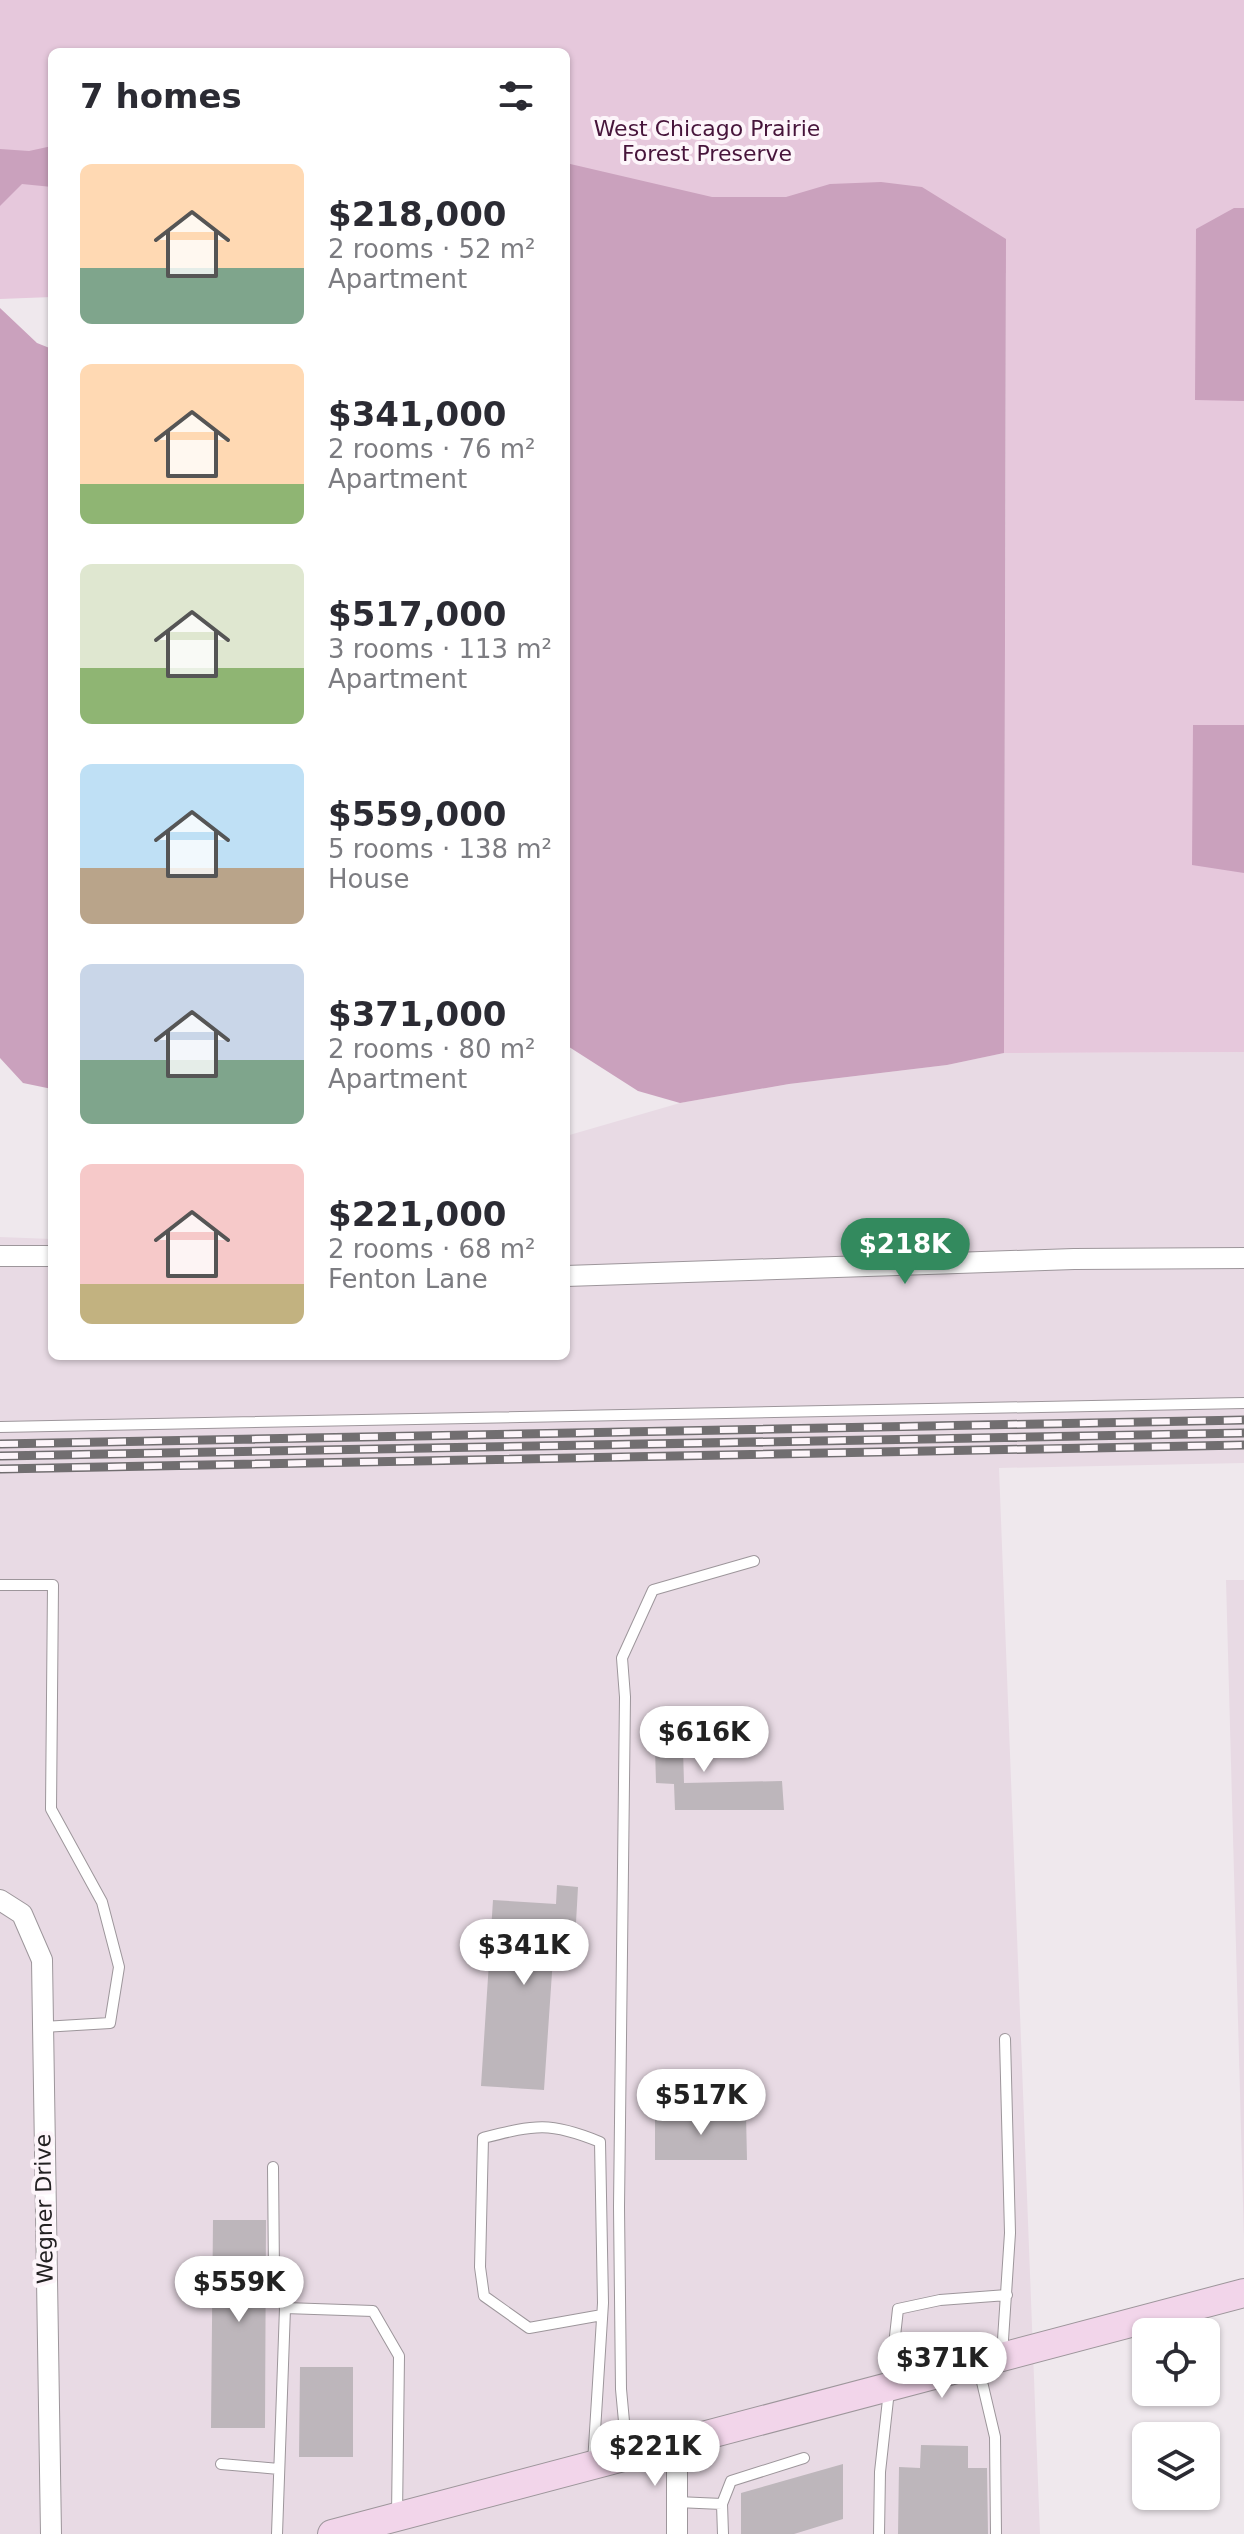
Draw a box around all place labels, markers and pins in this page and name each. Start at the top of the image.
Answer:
pin: $218K [849,1218,961,1286]
pin: $616K [648,1706,760,1774]
pin: $341K [468,1919,580,1987]
pin: $517K [645,2069,757,2137]
pin: $559K [183,2256,295,2324]
pin: $371K [886,2332,998,2400]
pin: $221K [599,2420,711,2488]

